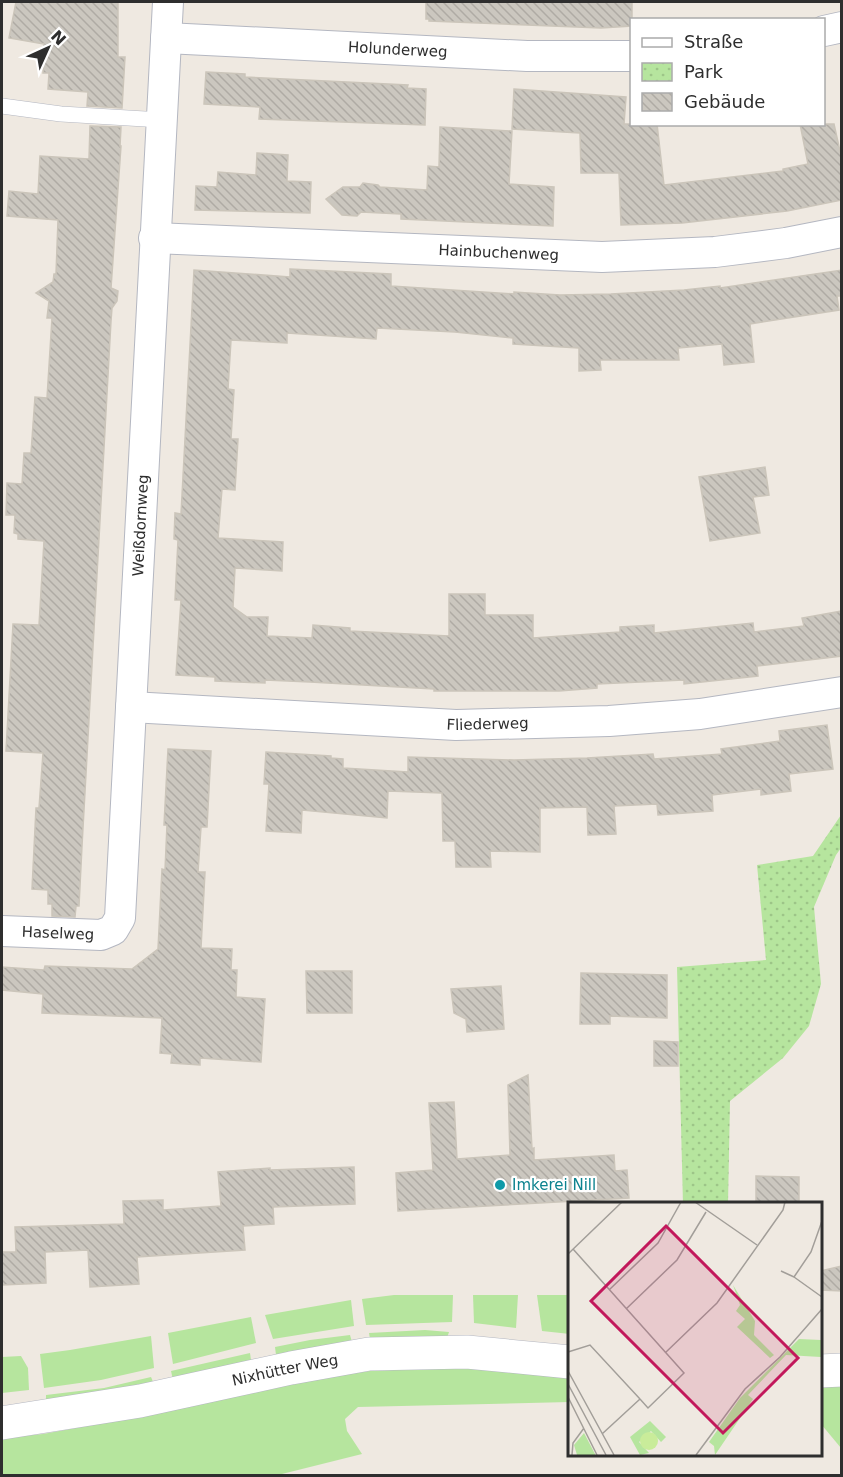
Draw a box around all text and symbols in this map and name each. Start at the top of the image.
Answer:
north arrow [18,18,78,78]
legend [630,18,825,126]
text: N [47,26,70,49]
text: Straße [684,31,743,52]
street label: Holunderweg [347,38,448,61]
text: Park [684,61,723,82]
text: Gebäude [684,91,765,112]
street label: Hainbuchenweg [438,241,559,264]
street label: Weißdornweg [129,474,152,577]
street label: Fliederweg [446,714,529,734]
street label: Haselweg [21,923,95,944]
place label: Imkerei Nill [512,1176,596,1194]
marker: Imkerei Nill [493,1178,507,1192]
inset map [568,1202,822,1456]
street label: Nixhütter Weg [230,1351,340,1390]

